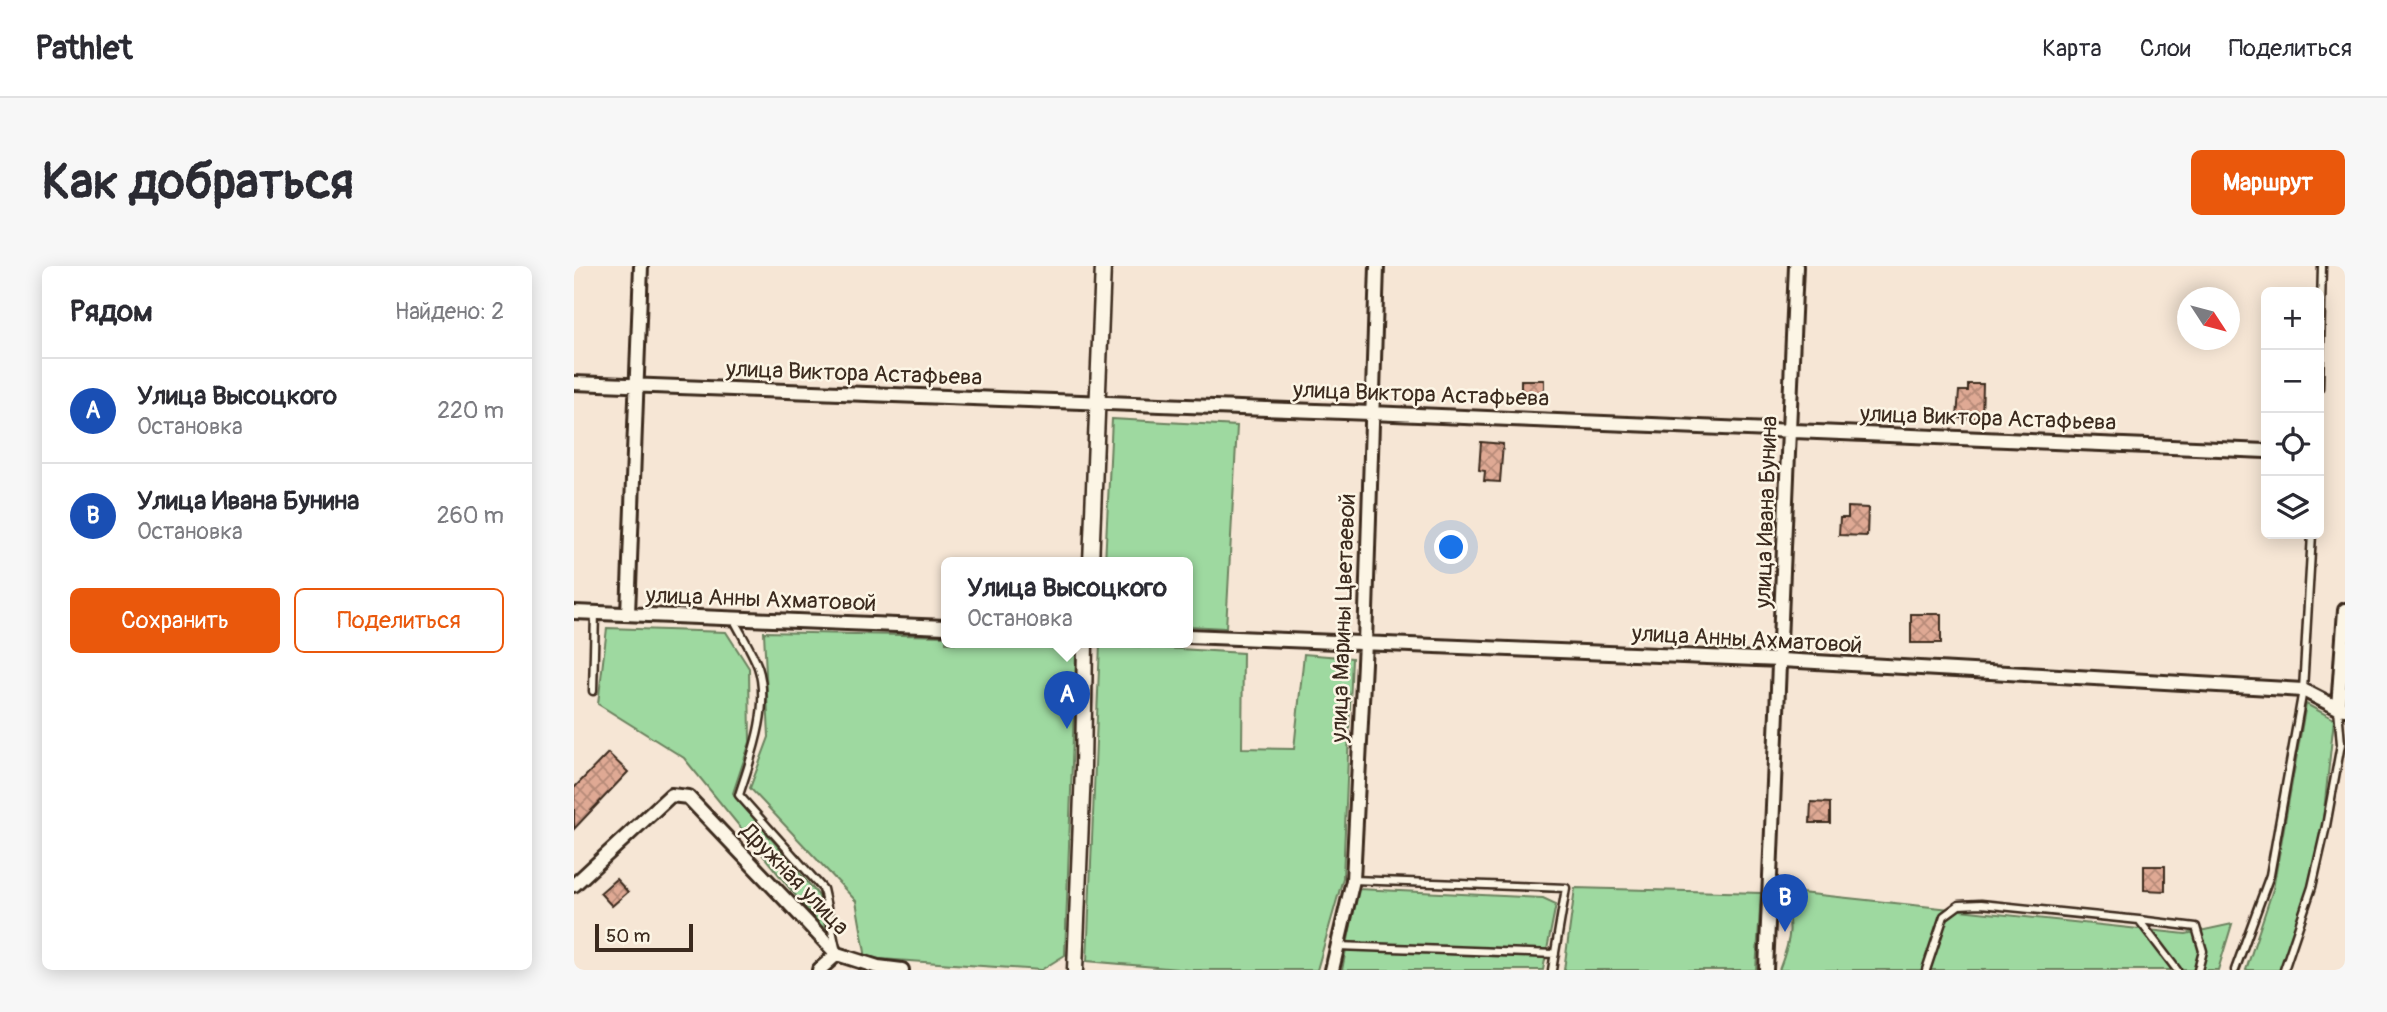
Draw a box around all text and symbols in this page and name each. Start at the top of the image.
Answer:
text: Pathlet [35,28,132,69]
text: Карта [2042,34,2102,63]
text: Слои [2140,34,2191,63]
text: Поделиться [2229,34,2352,63]
button: Маршрут [2191,150,2345,215]
text: Как добраться [42,152,354,213]
north arrow [2177,287,2240,350]
map controls [2261,287,2324,539]
button: + [2261,287,2324,350]
text: Рядом [70,293,153,330]
text: Найдено: 2 [395,297,504,326]
button: − [2261,350,2324,413]
street label: улица Виктора Астафьева [724,354,983,392]
street label: улица Виктора Астафьева [1291,375,1550,413]
text: Улица Высоцкого [137,380,337,412]
text: A [86,396,100,425]
text: 220 m [437,396,504,425]
street label: улица Виктора Астафьева [1858,399,2117,437]
text: Остановка [137,412,243,441]
button: locate [2261,413,2324,476]
street label: улица Ивана Бунина [1748,415,1784,610]
button: layers [2261,476,2324,539]
text: Улица Ивана Бунина [137,485,359,517]
street label: улица Марины Цветаевой [1324,493,1362,744]
text: B [86,501,100,530]
text: 260 m [437,501,504,530]
text: Остановка [137,517,243,546]
your location [1434,530,1468,564]
popup [941,557,1193,648]
text: Улица Высоцкого [967,572,1167,604]
street label: улица Анны Ахматовой [644,580,877,618]
button: Сохранить [70,588,280,653]
button: Поделиться [294,588,504,653]
text: Остановка [967,604,1073,633]
street label: улица Анны Ахматовой [1630,618,1863,660]
pin: A [1044,671,1090,729]
street label: Дружная улица [734,816,856,941]
pin: B [1762,874,1808,932]
scale bar [595,921,693,953]
text: 50 m [606,924,650,948]

